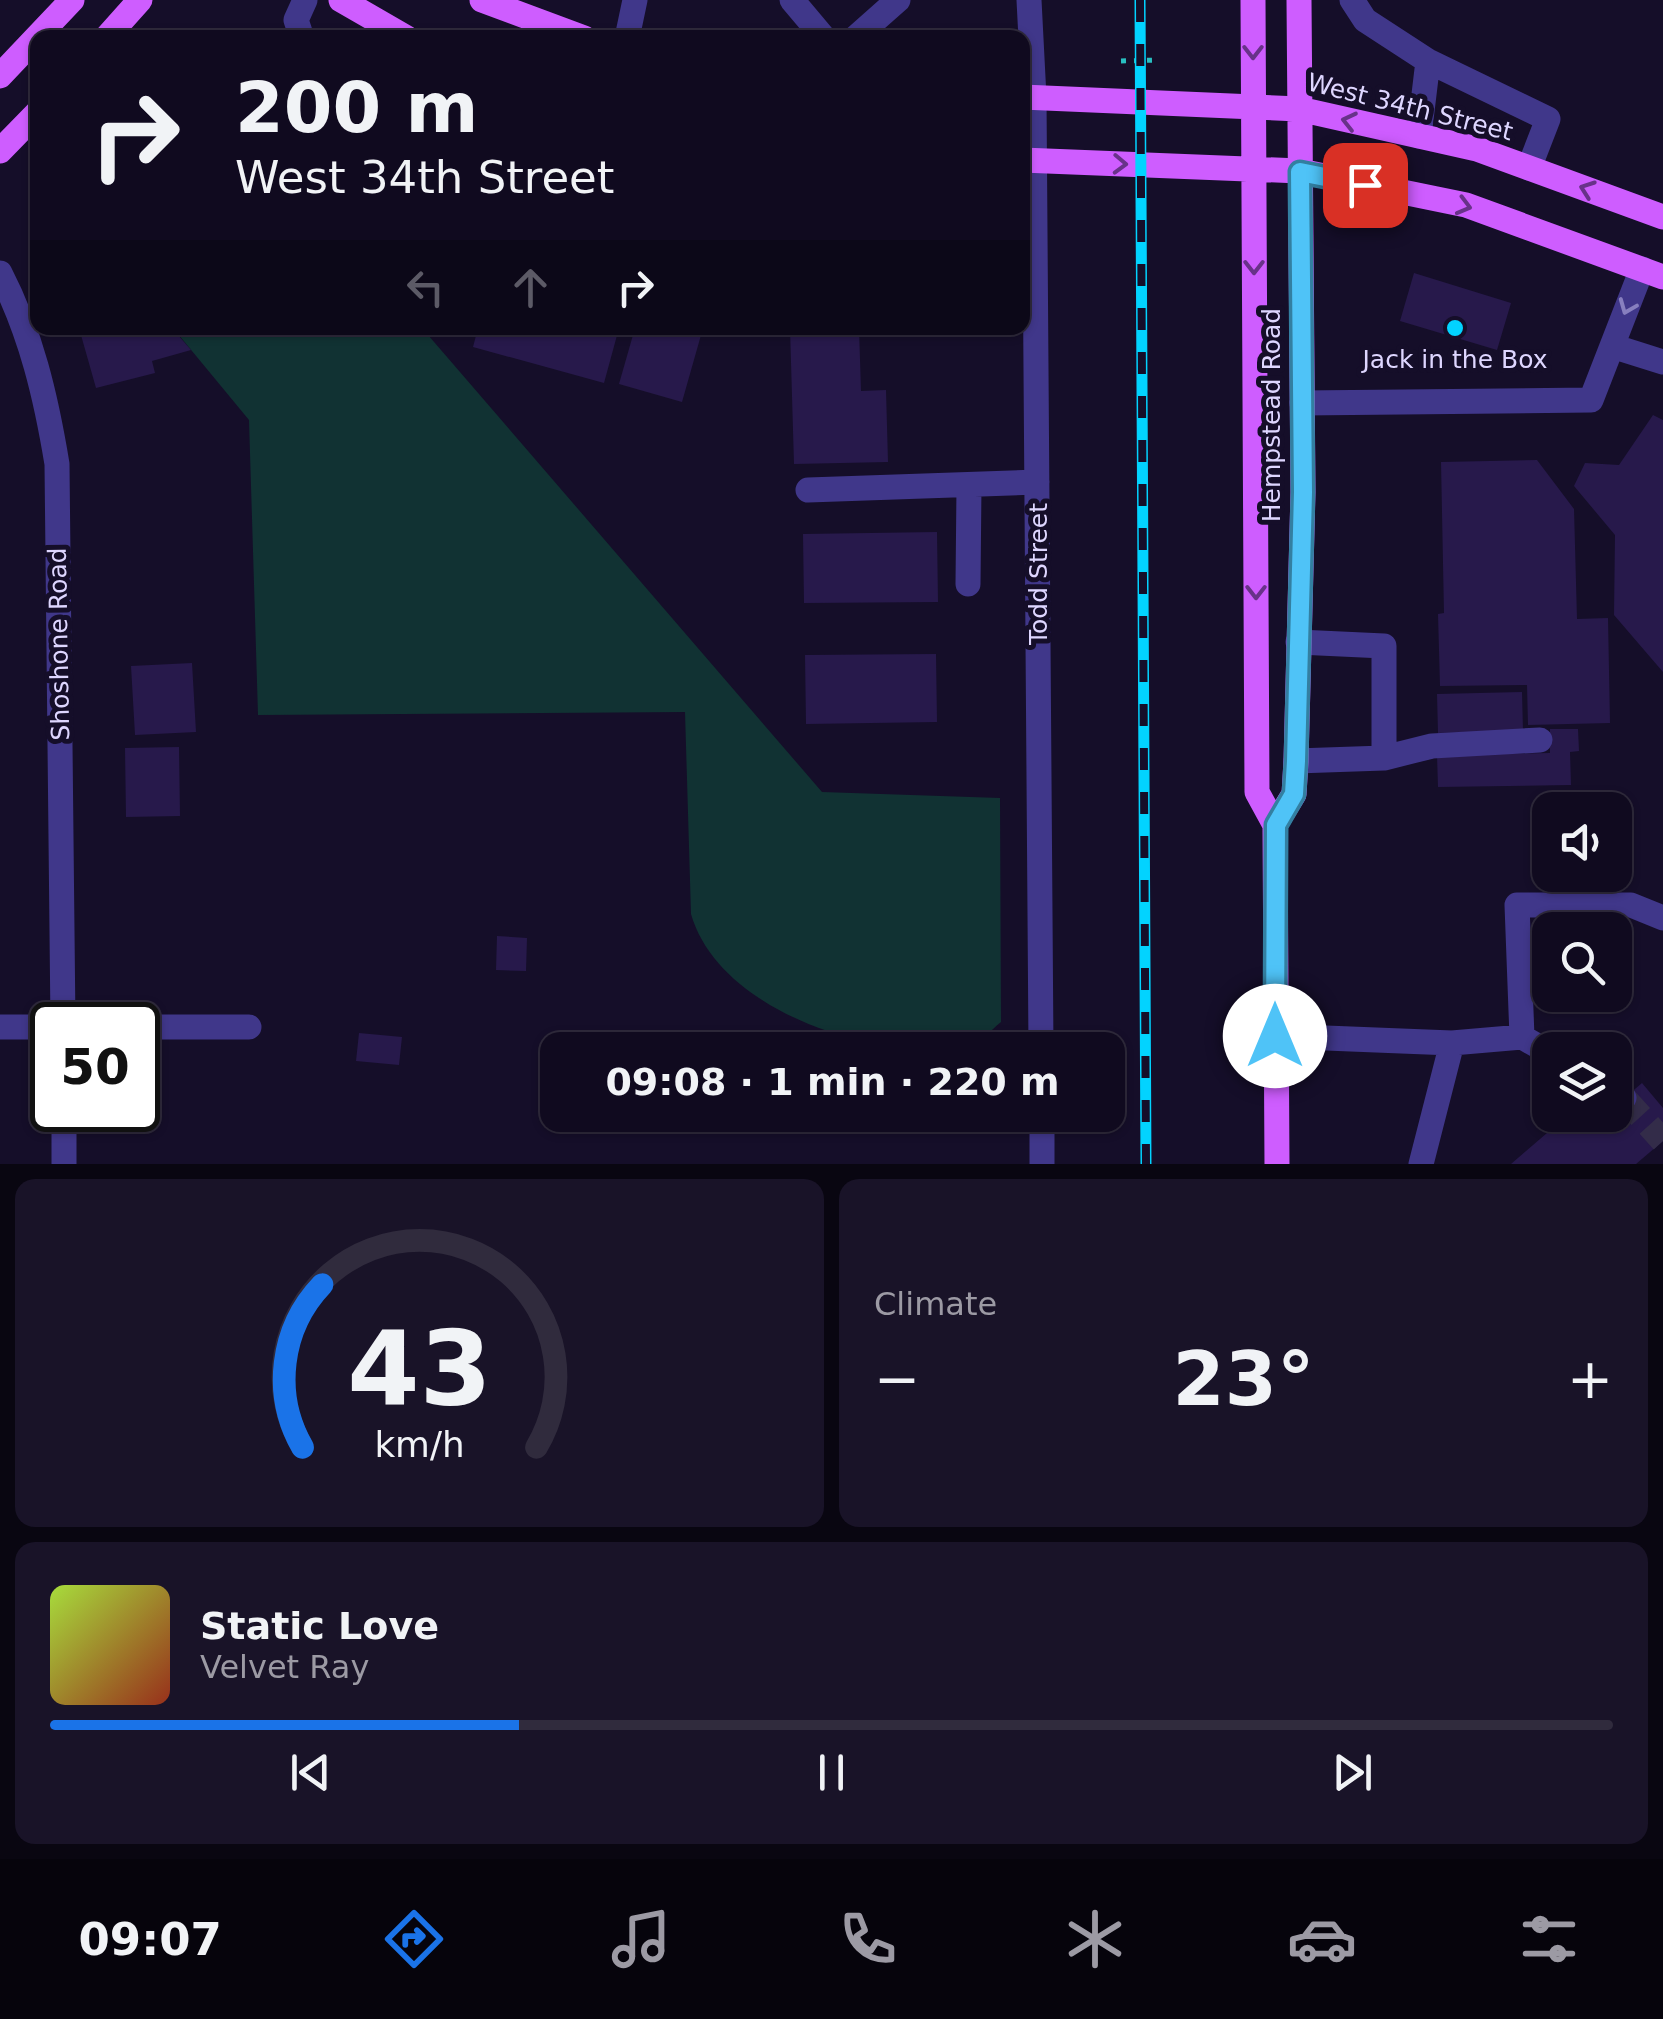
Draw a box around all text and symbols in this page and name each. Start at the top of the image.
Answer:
one-way arrow [1242,46,1264,61]
text: 200 m [235,67,478,149]
street label: West 34th Street [1304,67,1516,147]
icon: right [70,70,200,200]
one-way arrow [1341,112,1358,133]
pin [1323,143,1408,228]
text: West 34th Street [235,151,614,204]
one-way arrow [1112,154,1128,175]
icon: arrive [1338,158,1393,213]
one-way arrow [1580,180,1597,201]
one-way arrow [1455,195,1472,216]
icon: left [398,260,453,315]
icon: ahead [503,260,558,315]
icon: right [608,260,663,315]
one-way arrow [1243,260,1265,276]
one-way arrow [1619,298,1639,315]
street label: Hempstead Road [1257,308,1286,522]
marker: Jack in the Box [1444,317,1466,339]
place label: Jack in the Box [1360,345,1548,374]
street label: Todd Street [1024,503,1053,646]
street label: Shoshone Road [43,547,75,741]
one-way arrow [1245,586,1267,601]
map controls [1532,792,1632,1132]
button: sound [1532,792,1632,892]
button: search [1532,912,1632,1012]
position arrow [1223,984,1327,1088]
speed limit sign: 50 [30,1002,160,1132]
button: layers [1532,1032,1632,1132]
text: 09:08 · 1 min · 220 m [605,1060,1060,1104]
text: Climate [874,1285,997,1323]
text: 43 [347,1308,492,1430]
text: 23° [1173,1335,1314,1423]
text: − [874,1347,920,1411]
text: + [1567,1347,1613,1411]
text: km/h [374,1424,465,1465]
text: Static Love [200,1604,439,1648]
text: Velvet Ray [200,1648,369,1686]
icon: previous [283,1745,338,1800]
icon: pause [804,1745,859,1800]
icon: next [1325,1745,1380,1800]
icon: directions [379,1904,449,1974]
icon: music [606,1904,676,1974]
icon: phone [833,1904,903,1974]
icon: climate [1060,1904,1130,1974]
icon: car [1287,1904,1357,1974]
icon: filters [1514,1904,1584,1974]
text: 09:07 [79,1913,222,1966]

